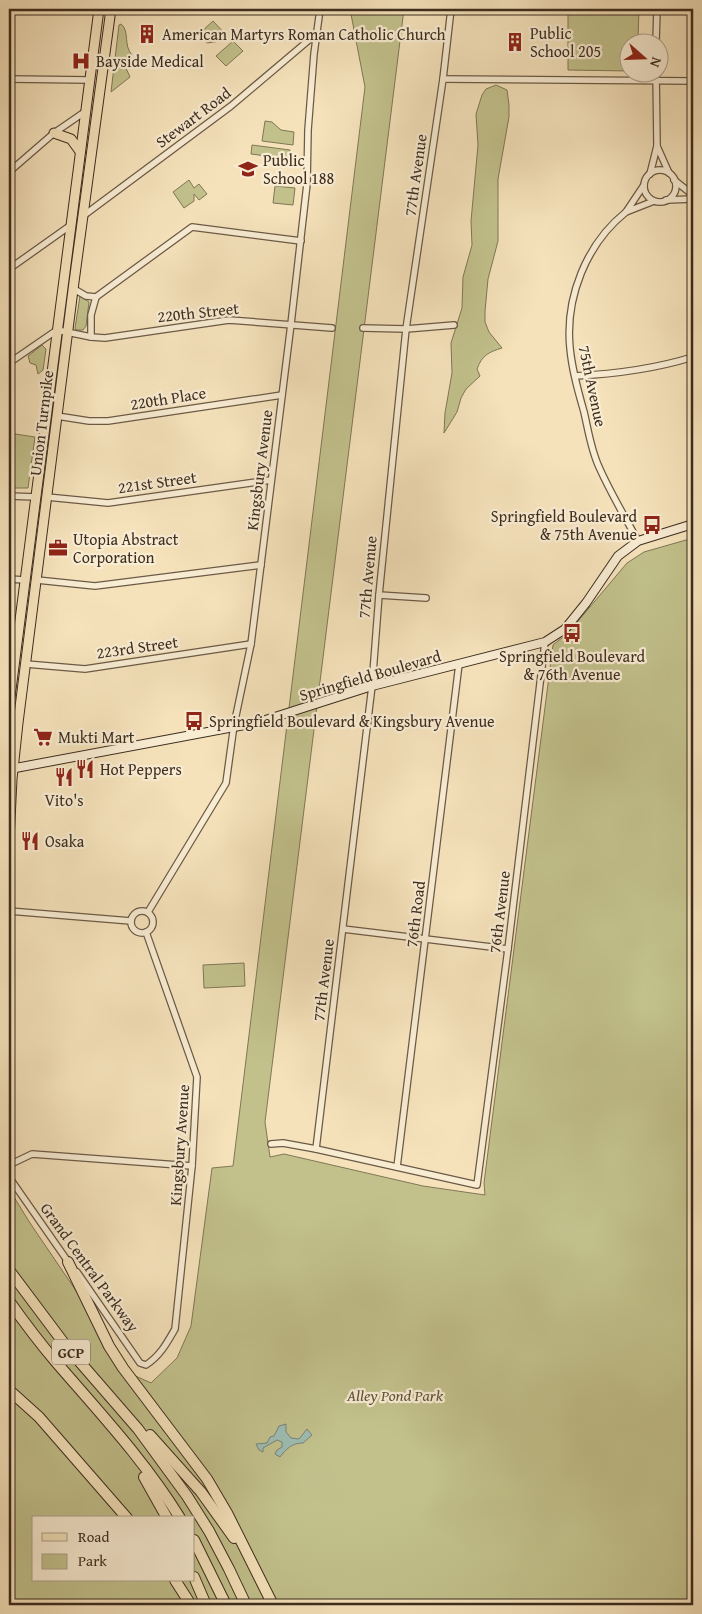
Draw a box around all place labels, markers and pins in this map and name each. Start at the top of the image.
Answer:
place label: Public School 205 [530,21,601,63]
place label: American Martyrs Roman Catholic Church [162,22,446,46]
building icon: American Martyrs Roman Catholic Church [136,23,158,45]
building icon: Public School 205 [504,31,526,53]
place label: Bayside Medical [96,49,204,73]
hospital icon: Bayside Medical [70,50,92,72]
place label: Public School 188 [263,148,334,190]
school or university icon: Public School 188 [237,158,259,180]
place label: Springfield Boulevard & 75th Avenue [491,504,637,546]
bus stop icon: Springfield Boulevard & 75th Avenue [641,514,663,536]
place label: Utopia Abstract Corporation [73,527,179,569]
office icon: Utopia Abstract Corporation [47,537,69,559]
bus stop icon: Springfield Boulevard & 76th Avenue [561,622,583,644]
place label: Springfield Boulevard & 76th Avenue [499,644,646,686]
place label: Springfield Boulevard & Kingsbury Avenue [209,709,495,733]
bus stop icon: Springfield Boulevard & Kingsbury Avenue [183,710,205,732]
place label: Mukti Mart [58,725,135,749]
supermarket icon: Mukti Mart [32,726,54,748]
place label: Hot Peppers [100,757,182,781]
restaurant icon: Hot Peppers [74,758,96,780]
restaurant icon: Vito's [53,766,75,788]
place label: Vito's [44,788,84,812]
place label: Osaka [45,829,85,853]
restaurant icon: Osaka [19,830,41,852]

